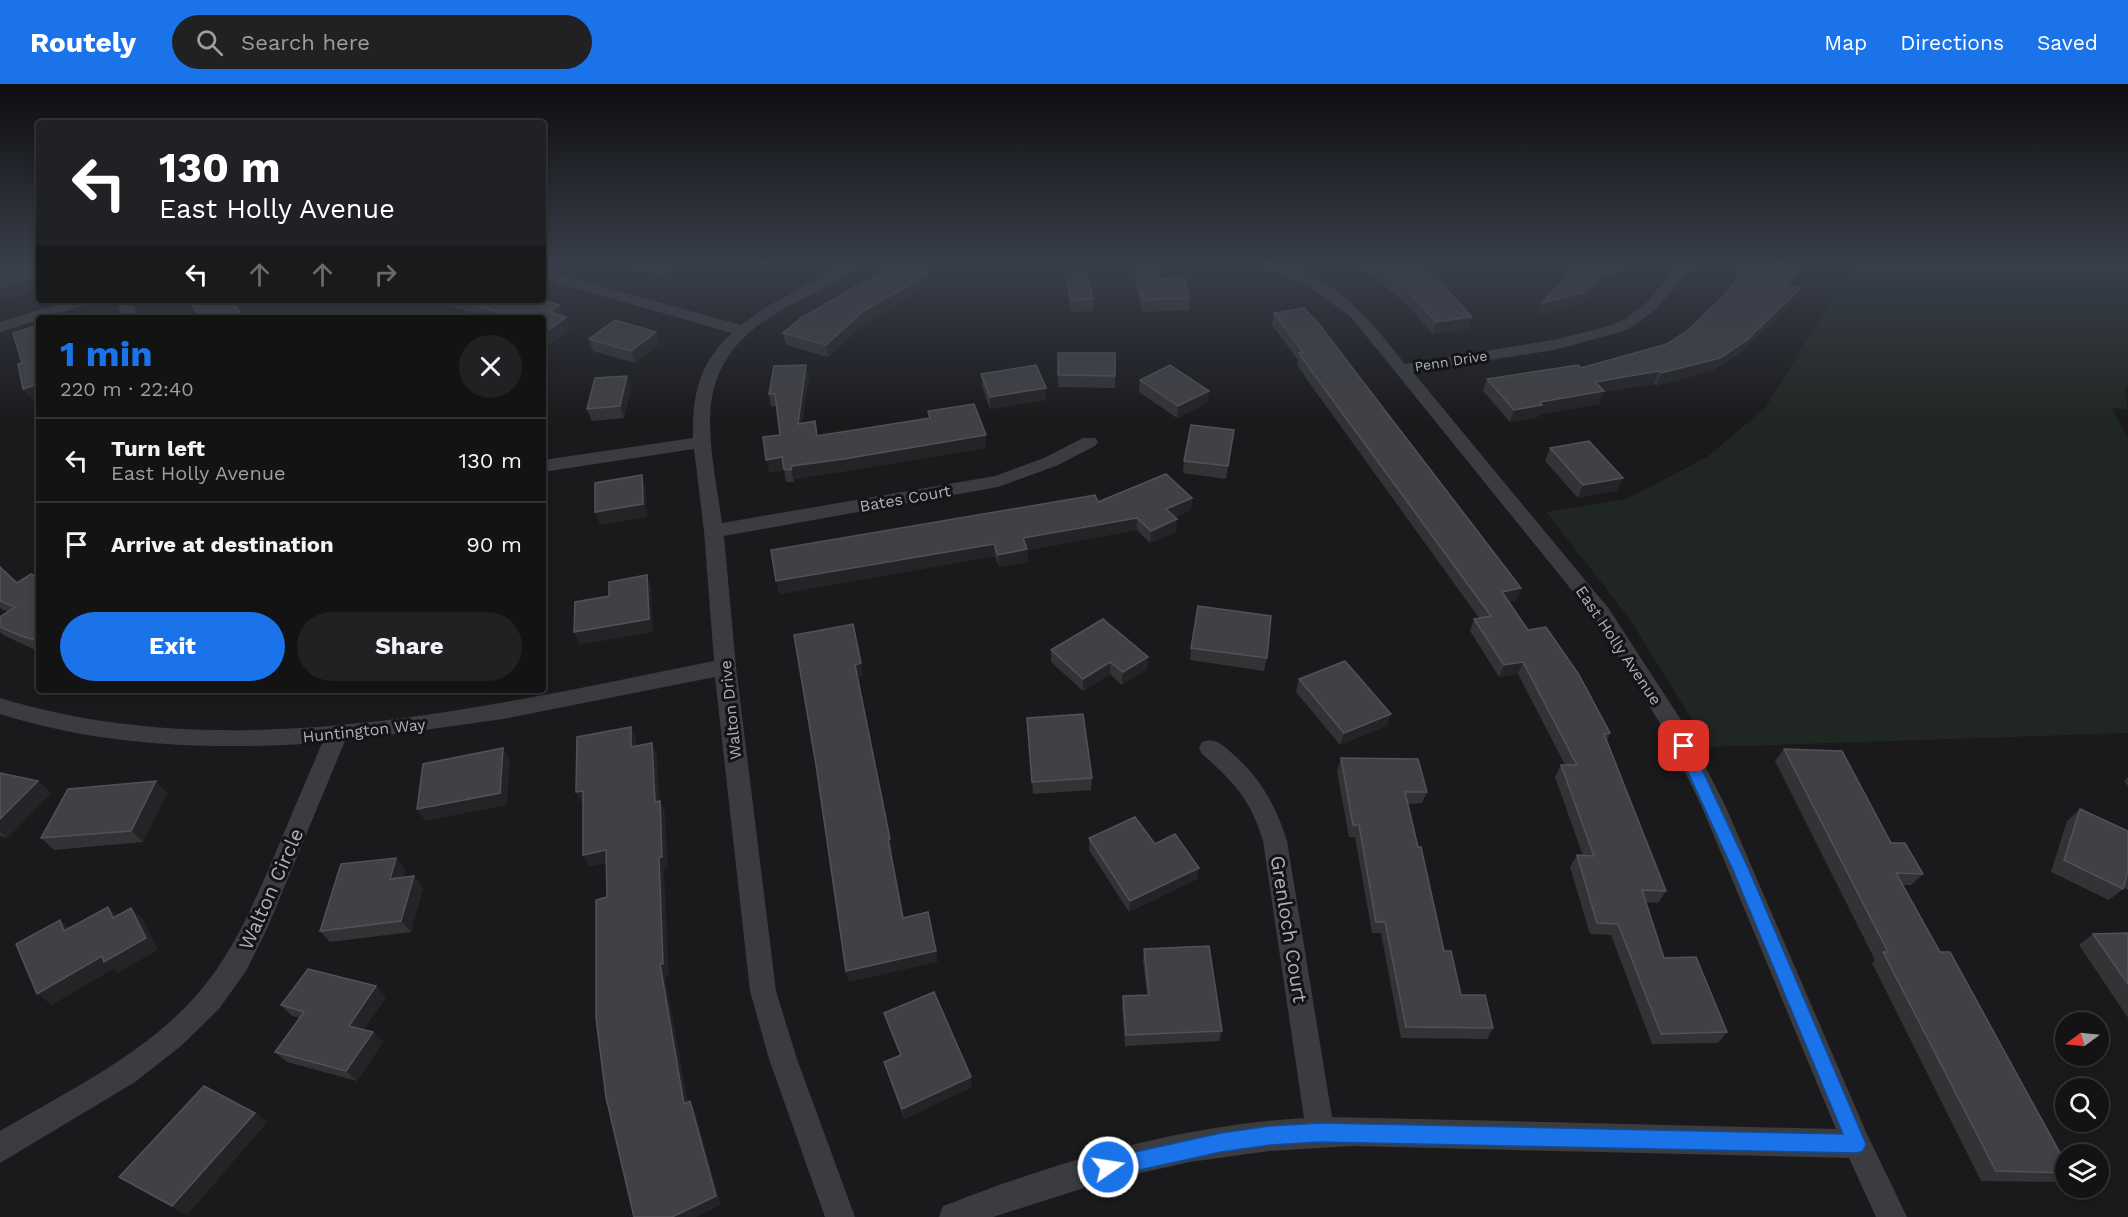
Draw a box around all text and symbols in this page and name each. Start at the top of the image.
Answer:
search box [172,15,592,69]
text: Routely [30,26,136,59]
icon: search [193,26,226,59]
text: Search here [241,30,370,55]
text: Map [1824,30,1867,55]
text: Directions [1900,30,2004,55]
text: Saved [2037,30,2098,55]
text: 130 m [159,143,281,192]
icon: left [60,144,138,222]
text: East Holly Avenue [159,193,395,225]
icon: left [180,258,213,291]
icon: ahead [243,258,276,291]
icon: ahead [306,258,339,291]
icon: right [369,258,402,291]
text: 1 min [60,333,152,375]
button: close [459,335,522,398]
street label: Penn Drive [1413,347,1489,375]
text: 220 m · 22:40 [60,377,194,401]
text: Turn left [111,436,205,461]
icon: left [60,444,93,477]
text: 130 m [458,448,522,473]
text: East Holly Avenue [111,461,286,485]
street label: Bates Court [858,481,952,516]
icon: arrive [60,528,93,561]
text: Arrive at destination [111,532,334,557]
text: 90 m [466,532,522,557]
street label: East Holly Avenue [1572,582,1666,709]
button: Exit [60,612,285,681]
button: Share [297,612,522,681]
street label: Walton Drive [716,659,745,761]
street label: Huntington Way [302,715,427,746]
pin [1658,720,1709,771]
icon: arrive [1667,729,1700,762]
street label: Walton Circle [233,824,309,954]
street label: Grenloch Court [1266,854,1313,1005]
north arrow [2055,1012,2109,1066]
map controls [2055,1012,2109,1198]
button: search [2055,1078,2109,1132]
position arrow [1076,1135,1140,1199]
button: layers [2055,1144,2109,1198]

